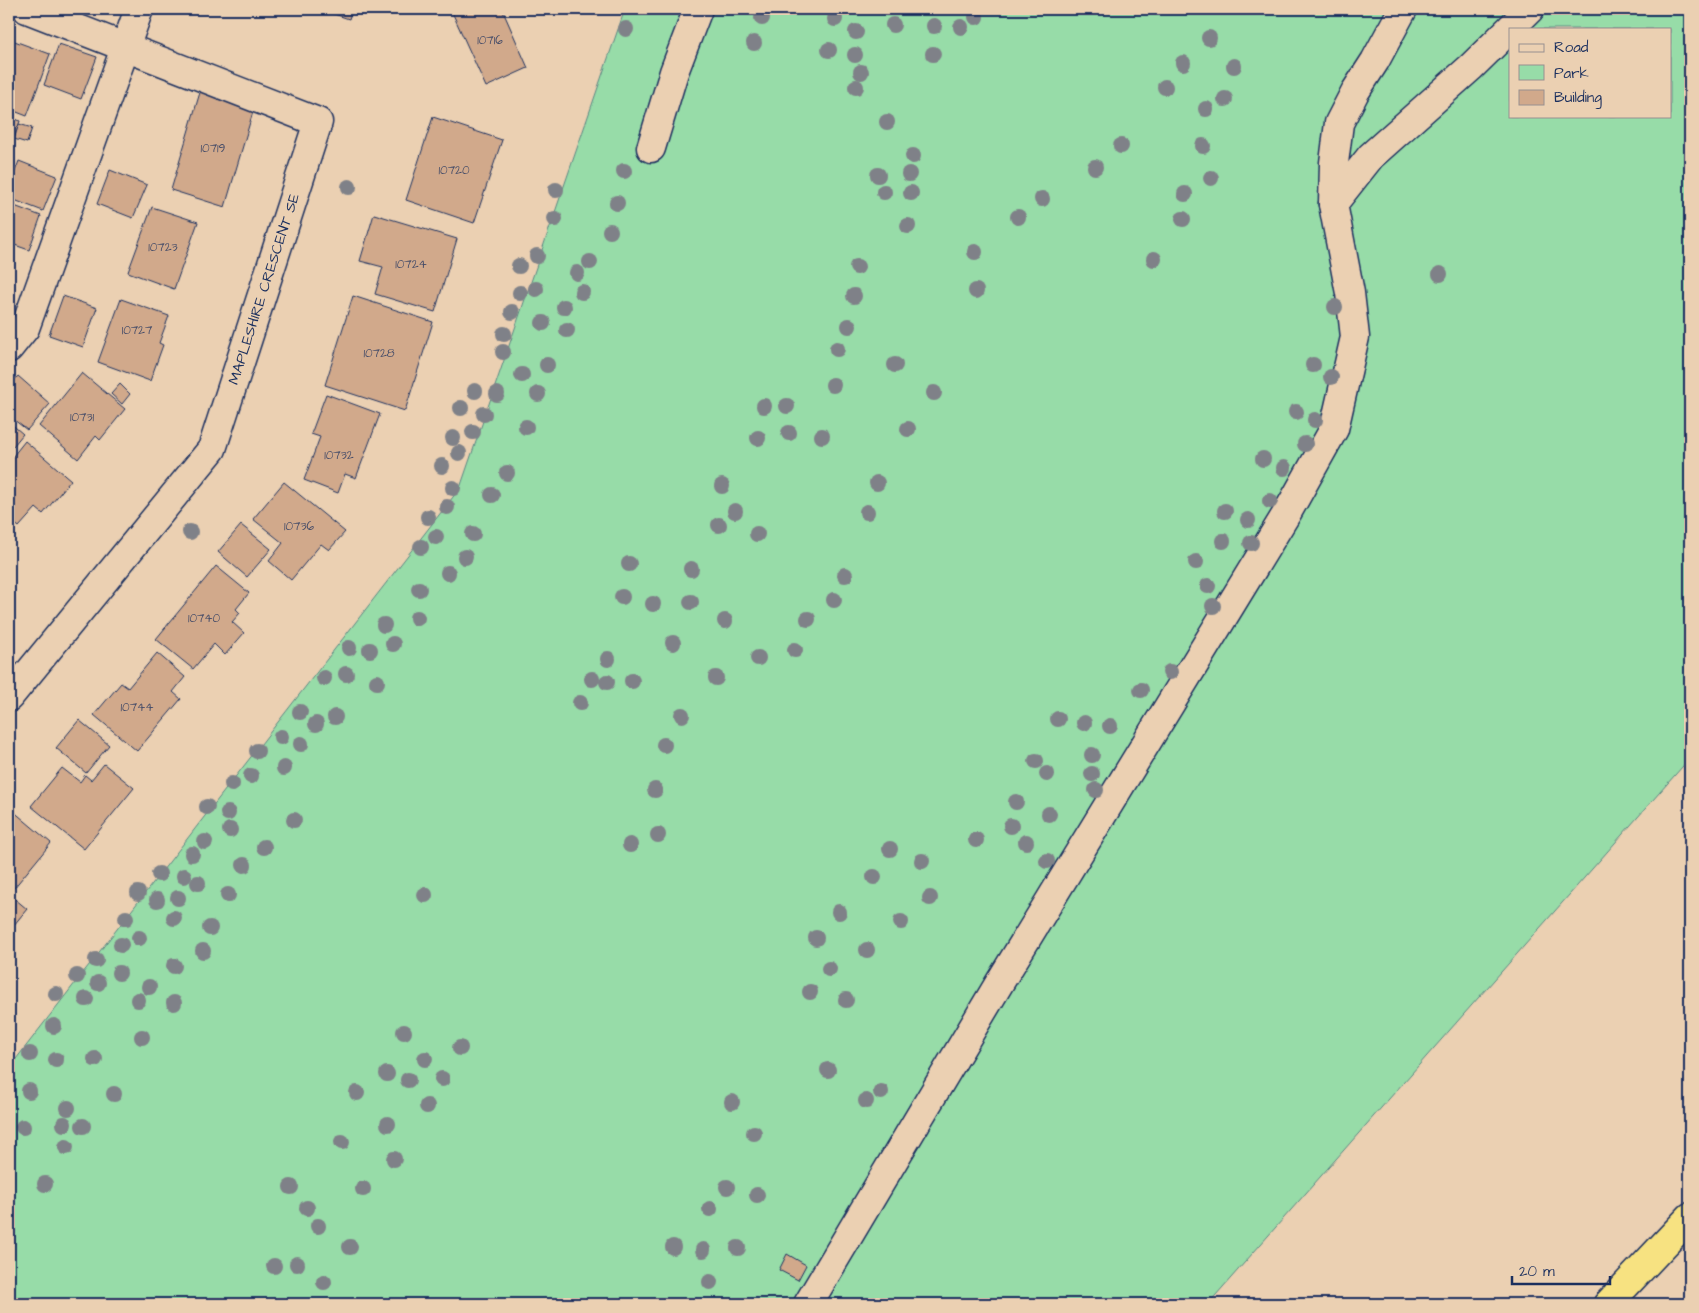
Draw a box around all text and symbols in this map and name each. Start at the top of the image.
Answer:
legend [1509,28,1672,118]
house number: 10716 [477,32,503,49]
text: Road [1554,37,1589,58]
text: Park [1554,63,1589,84]
text: Building [1554,87,1602,109]
house number: 10719 [201,140,226,157]
house number: 10720 [439,162,470,179]
street label: MAPLESHIRE CRESCENT SE [223,191,305,387]
house number: 10723 [148,239,178,256]
house number: 10724 [395,256,427,273]
house number: 10727 [122,322,153,339]
house number: 10728 [363,345,395,362]
house number: 10731 [70,409,95,426]
house number: 10732 [324,447,354,464]
house number: 10736 [284,518,315,535]
house number: 10740 [188,610,221,627]
house number: 10744 [121,699,153,716]
scale bar [1512,1253,1609,1285]
text: 20 m [1519,1261,1555,1282]

